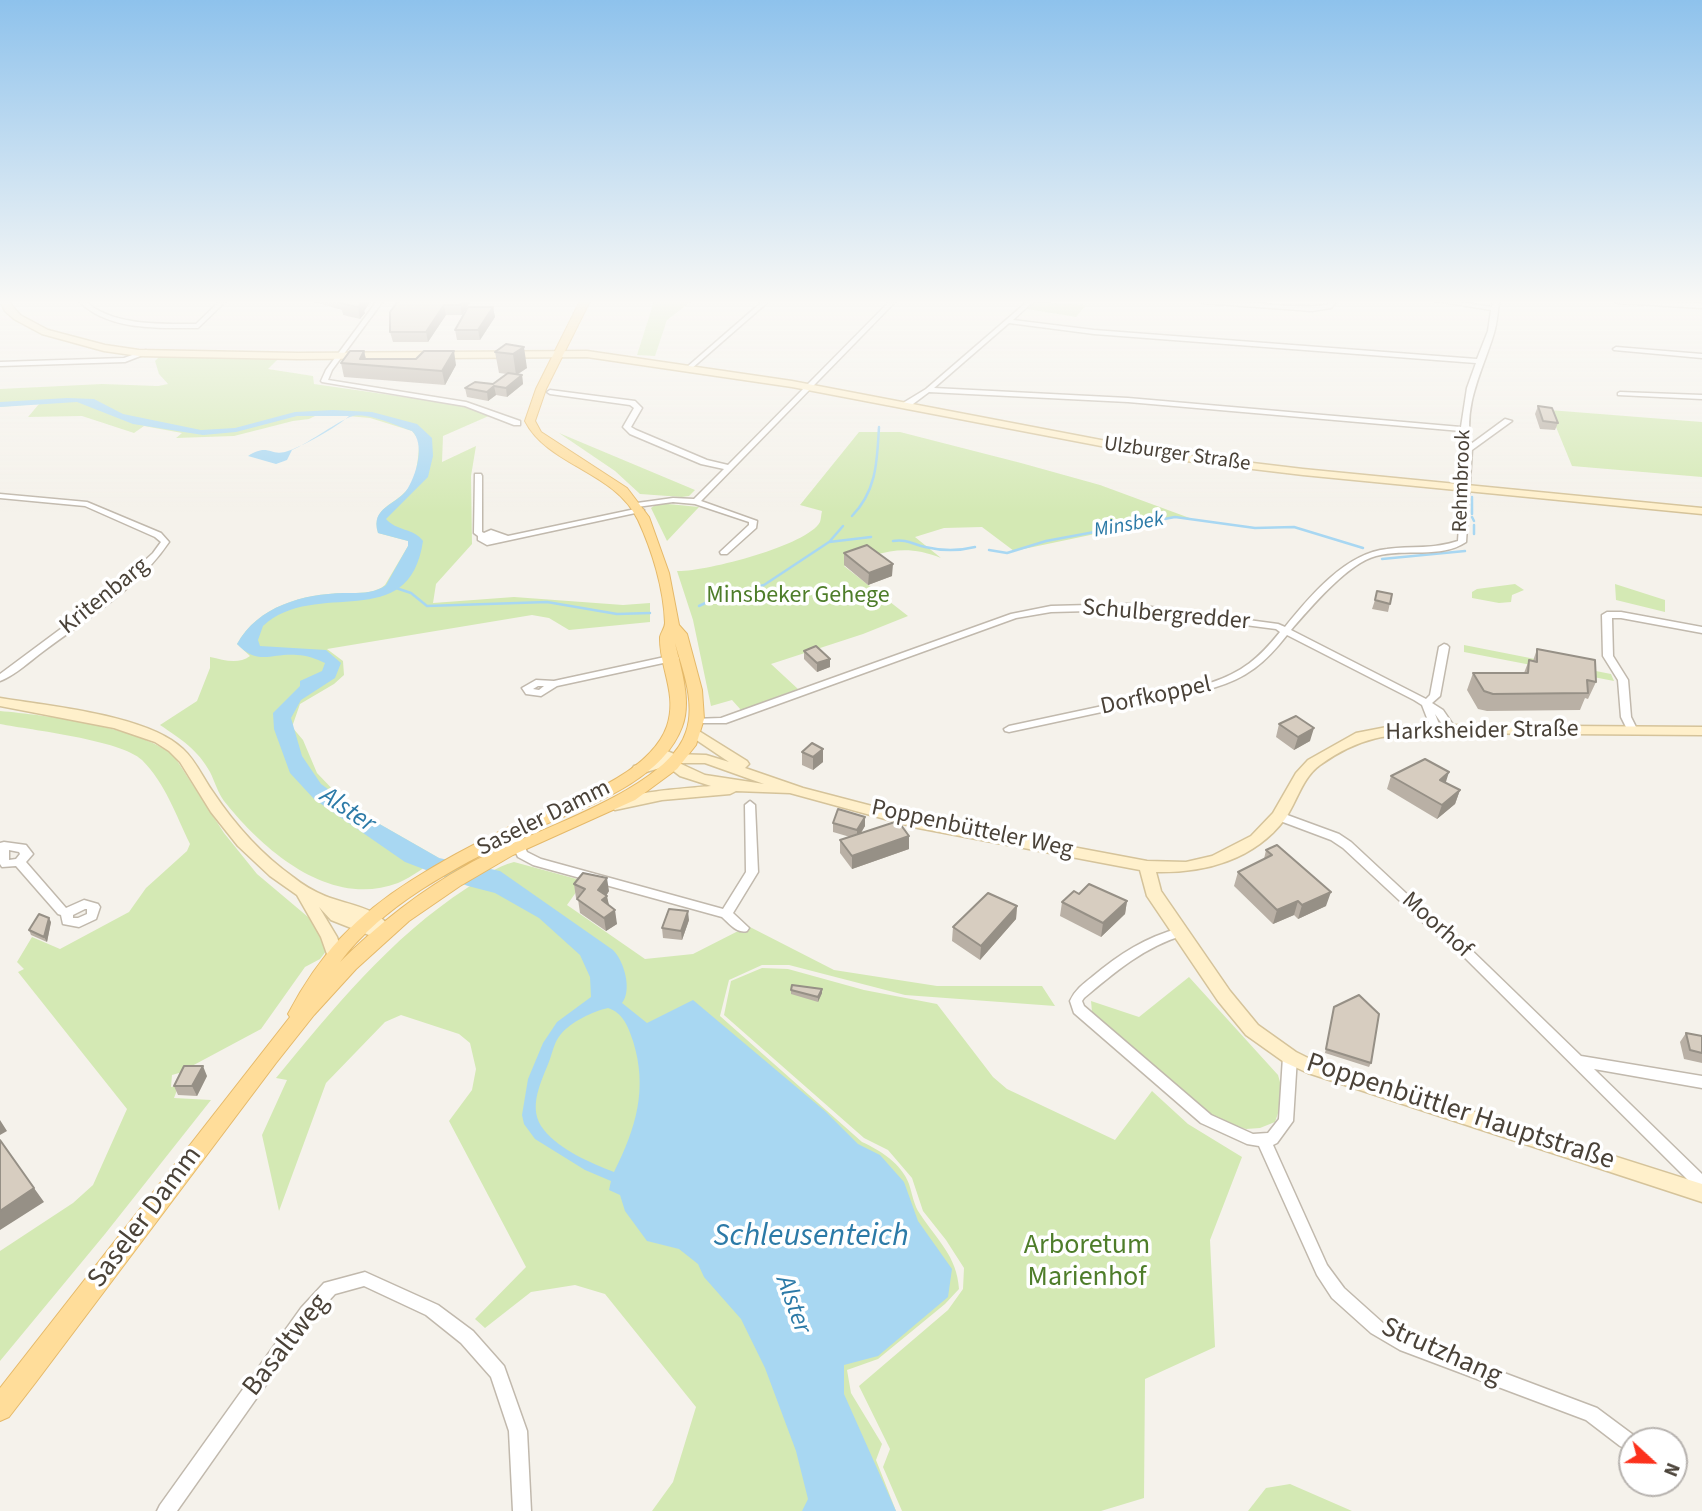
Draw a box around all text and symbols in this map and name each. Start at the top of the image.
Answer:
street label: Rehmbrook [1449,429,1477,533]
street label: Ulzburger Straße [1102,432,1252,478]
water label: Minsbek [1092,507,1166,545]
street label: Kritenbarg [55,552,155,642]
park label: Minsbeker Gehege [706,583,890,611]
street label: Schulbergredder [1081,594,1251,638]
street label: Dorfkoppel [1098,671,1214,723]
street label: Harksheider Straße [1385,716,1579,748]
street label: Saseler Damm [473,774,615,864]
water label: Alster [314,781,380,841]
street label: Poppenbütteler Weg [869,795,1075,865]
street label: Moorhof [1395,887,1477,965]
street label: Poppenbüttler Hauptstraße [1302,1047,1618,1179]
street label: Saseler Damm [82,1140,210,1296]
water label: Schleusenteich [713,1219,909,1257]
park label: Arboretum Marienhof [1024,1230,1150,1296]
water label: Alster [767,1272,817,1338]
street label: Basaltweg [237,1288,337,1404]
street label: Strutzhang [1375,1311,1507,1395]
north arrow [1618,1427,1688,1497]
text: N [1656,1458,1686,1480]

